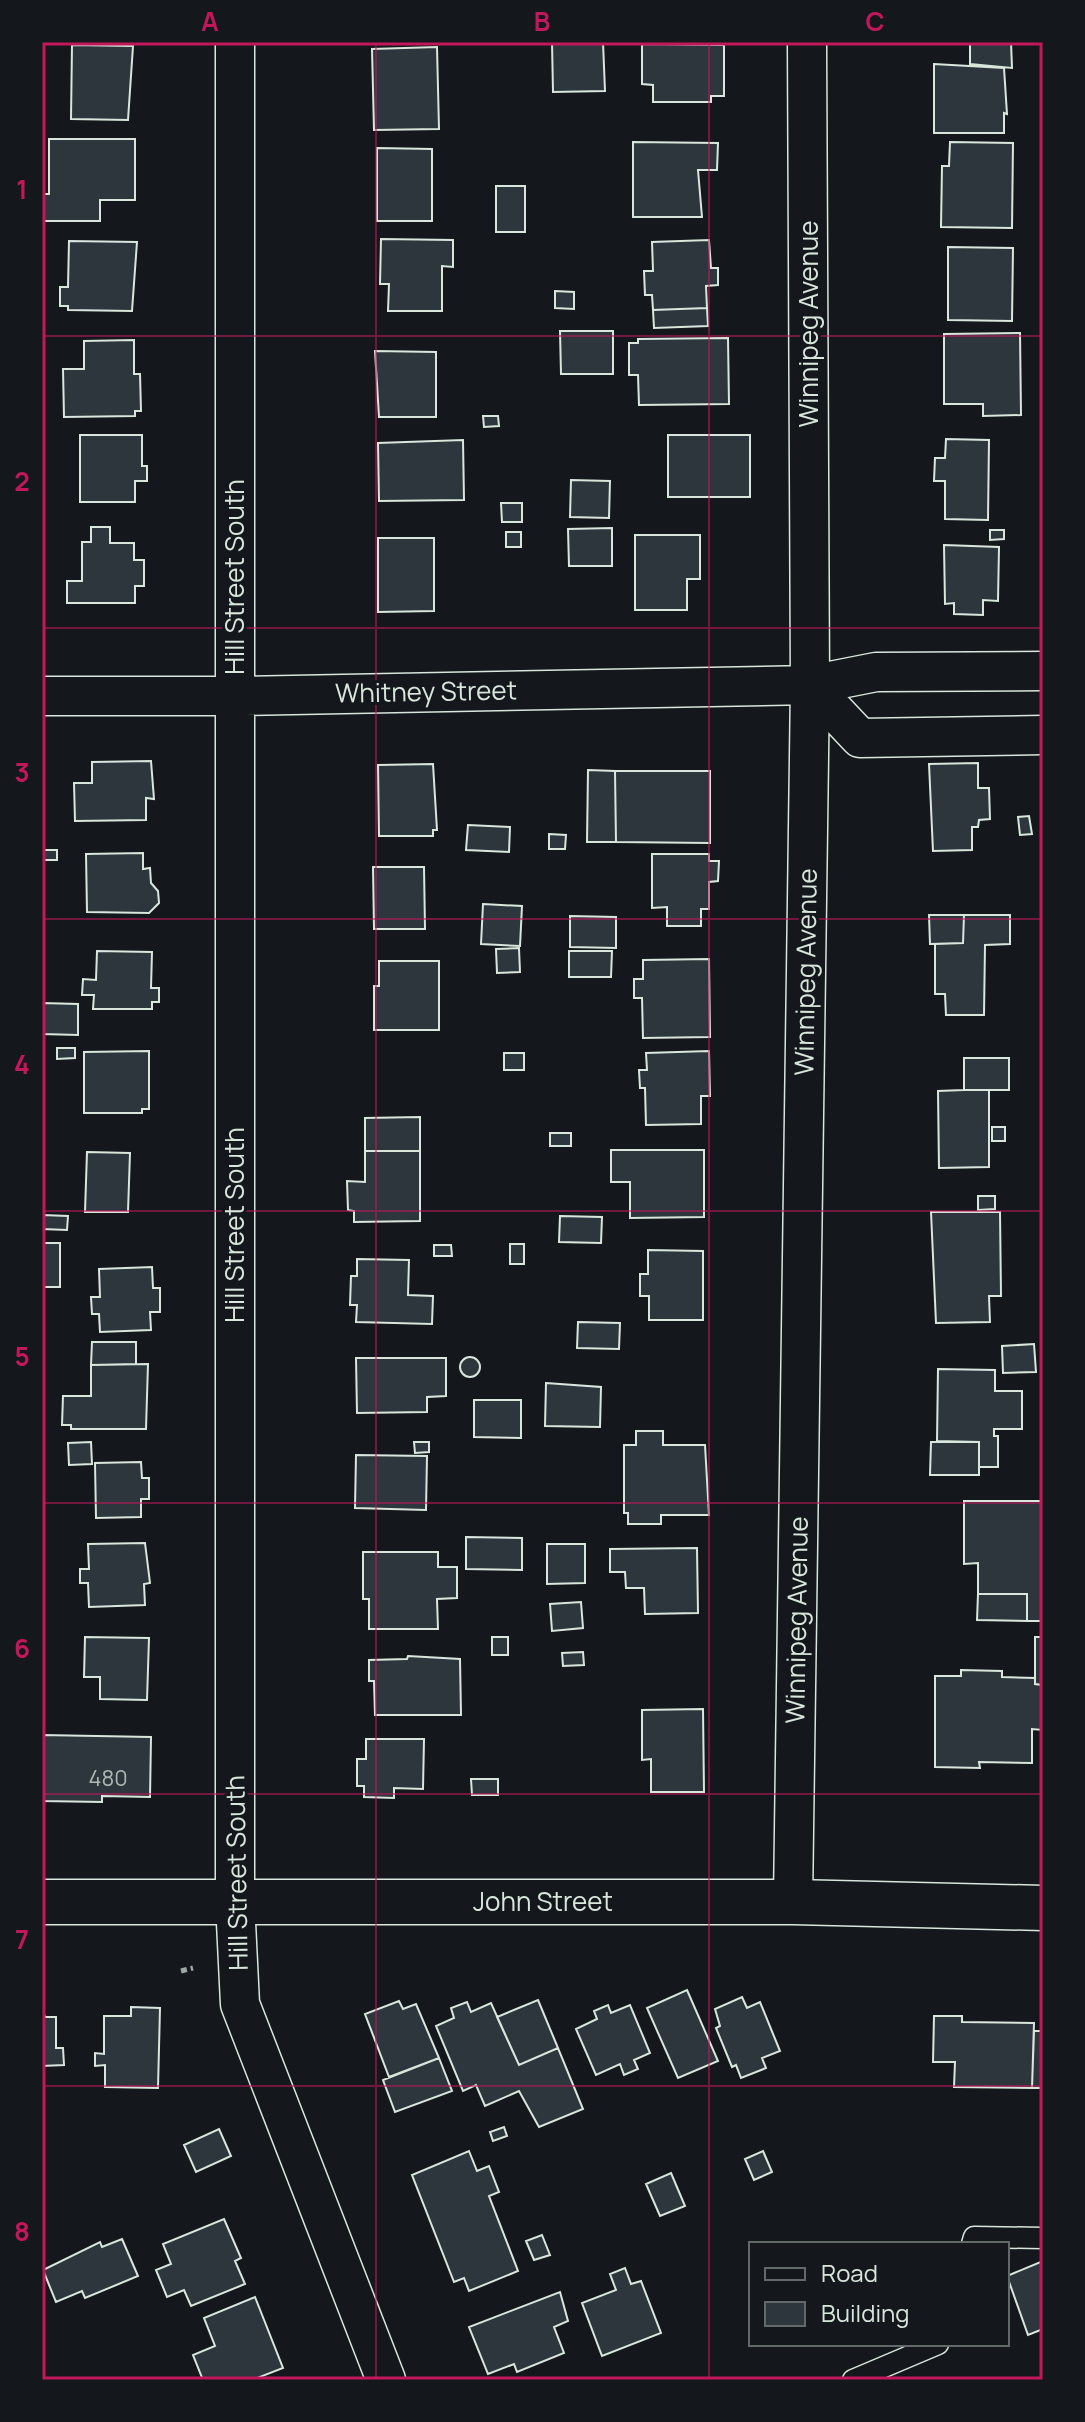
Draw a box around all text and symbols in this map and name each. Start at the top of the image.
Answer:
text: A [201,3,219,39]
text: B [534,3,550,39]
text: C [865,3,885,39]
text: 1 [16,171,28,207]
street label: Winnipeg Avenue [790,220,826,428]
text: 2 [14,463,30,499]
street label: Hill Street South [216,479,252,675]
street label: Whitney Street [335,671,517,711]
text: 3 [14,754,30,790]
street label: Winnipeg Avenue [785,868,825,1076]
text: 4 [14,1046,30,1082]
street label: Hill Street South [216,1127,252,1323]
text: 5 [14,1338,30,1374]
street label: Winnipeg Avenue [776,1516,816,1724]
text: 6 [14,1630,30,1666]
house number: 480 [88,1763,128,1793]
street label: Hill Street South [216,1775,256,1971]
street label: John Street [473,1883,613,1919]
text: 7 [15,1921,29,1957]
text: 8 [14,2213,30,2249]
legend [749,2242,1009,2346]
text: Road [821,2256,878,2289]
text: Building [821,2296,909,2329]

